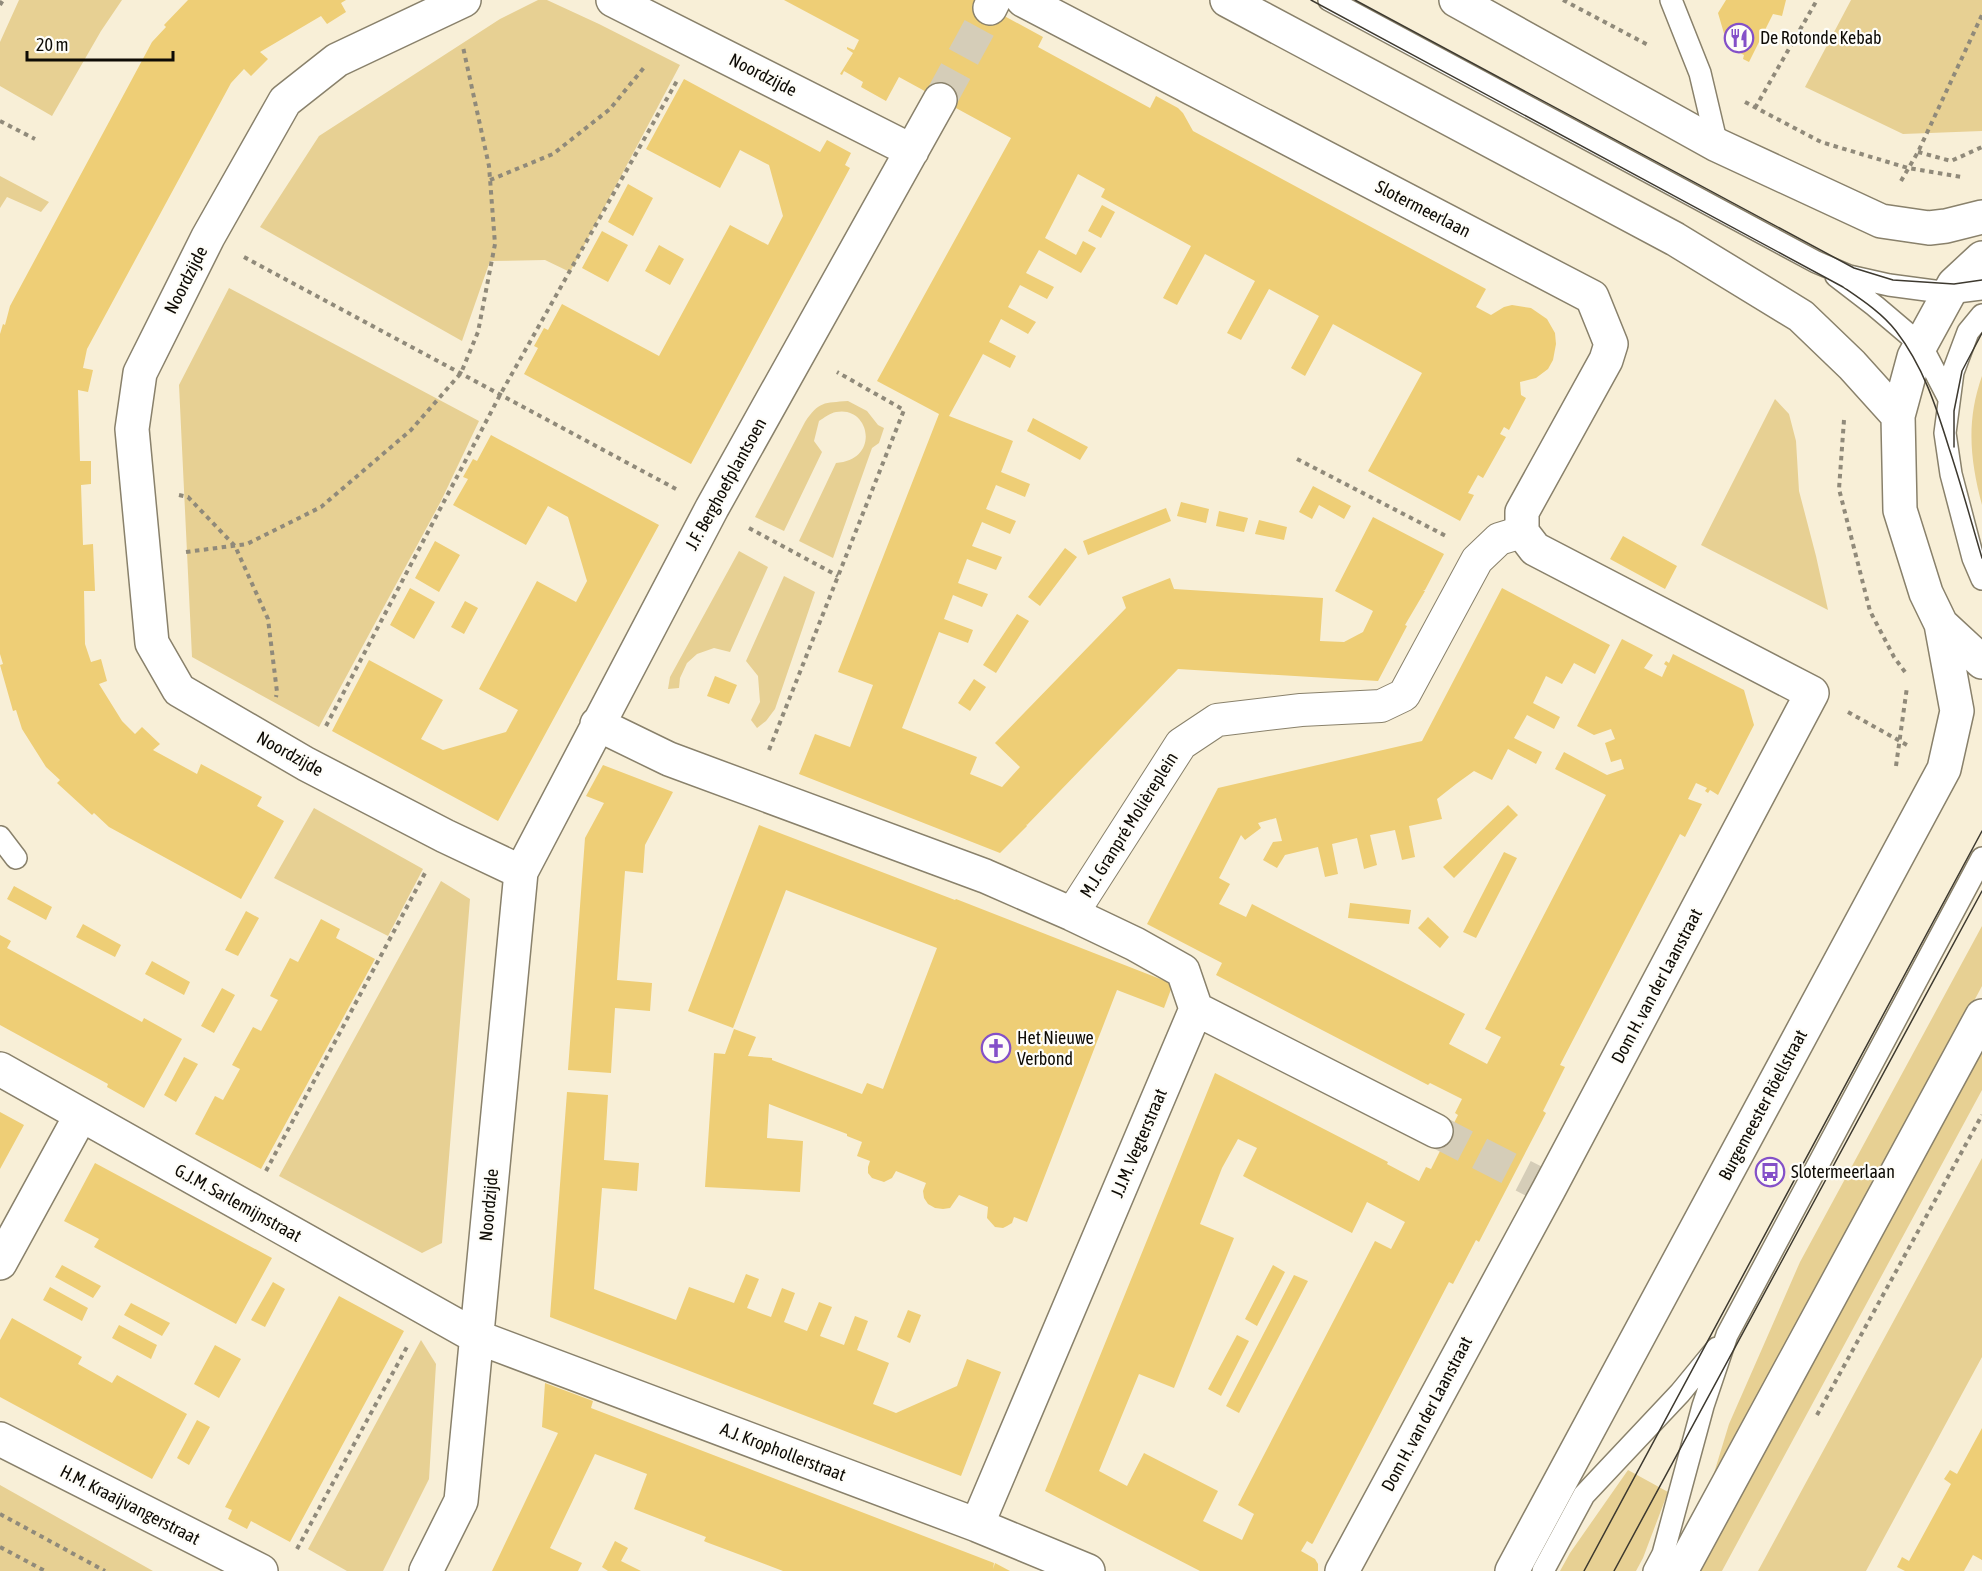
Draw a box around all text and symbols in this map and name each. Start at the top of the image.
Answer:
restaurant icon: De Rotonde Kebab [1723,22,1755,54]
scale bar [27,24,172,62]
place label: De Rotonde Kebab [1760,27,1882,48]
text: 20 m [36,34,68,55]
street label: Noordzijde [726,49,800,100]
street label: Slotermeerlaan [1372,176,1474,241]
street label: Noordzijde [160,243,211,317]
street label: J.F. Berghoefplantsoen [681,414,770,553]
street label: Noordzijde [253,727,327,780]
street label: M.J. Granpré Molièreplein [1075,748,1182,901]
street label: Dom H. van der Laanstraat [1607,905,1706,1067]
street label: Burgemeester Röellstraat [1714,1026,1811,1184]
place label: Het Nieuwe Verbond [1017,1027,1094,1069]
church icon: Het Nieuwe Verbond [980,1032,1012,1064]
street label: J.J.M. Vegterstraat [1106,1085,1171,1200]
bus stop icon: Slotermeerlaan [1754,1156,1786,1188]
street label: G.J.M. Sarlemijnstraat [171,1159,305,1246]
place label: Slotermeerlaan [1791,1161,1895,1182]
street label: Noordzijde [475,1168,502,1242]
street label: Dom H. van der Laanstraat [1377,1333,1476,1495]
street label: A.J. Krophollerstraat [717,1418,849,1485]
street label: H.M. Kraaijvangerstraat [57,1460,204,1549]

